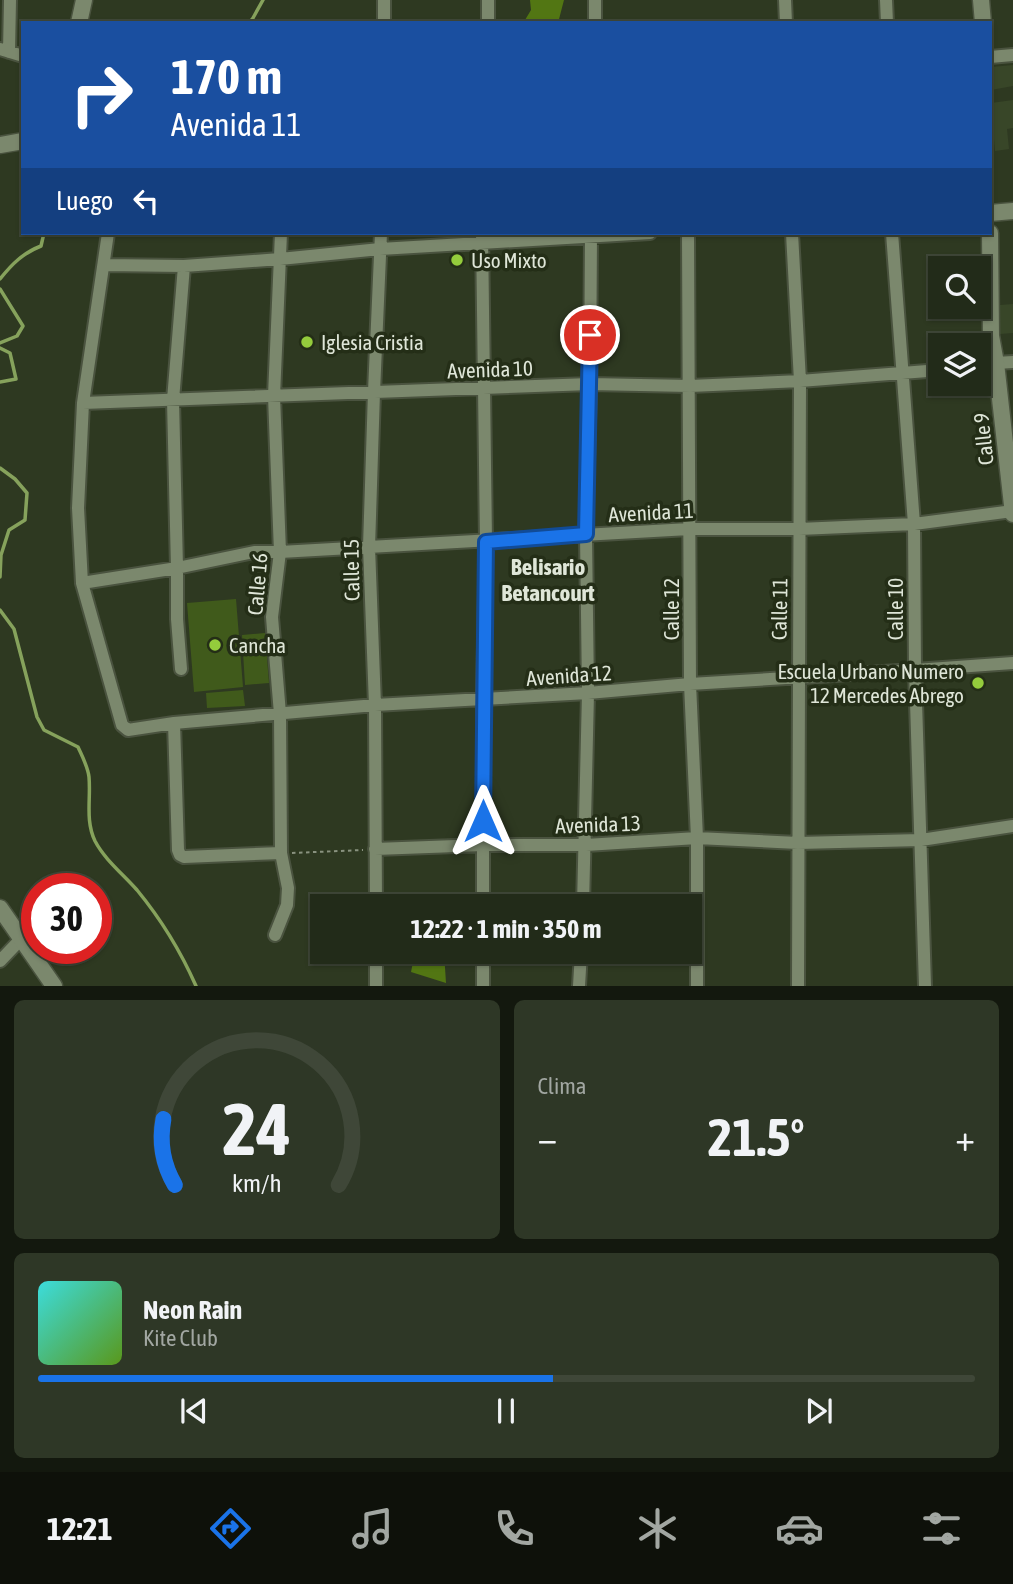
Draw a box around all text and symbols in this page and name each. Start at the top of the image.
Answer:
text: 170 m [171,48,282,104]
icon: right [56,49,147,140]
text: Avenida 11 [171,106,301,143]
icon: left [127,182,165,220]
text: Luego [56,186,113,216]
place label: Uso Mixto [471,248,547,272]
marker: Uso Mixto [449,252,465,268]
map controls [928,256,991,396]
button: search [928,256,991,319]
pin [560,305,620,365]
icon: arrive [571,316,609,354]
place label: Iglesia Cristia [321,330,424,354]
button: layers [928,333,991,396]
marker: Iglesia Cristia [299,334,315,350]
street label: Avenida 10 [447,356,533,382]
street label: Calle 9 [968,412,998,466]
street label: Avenida 11 [608,498,694,526]
street label: Calle 15 [338,539,364,601]
street label: Calle 16 [242,552,272,616]
district label: Belisario Betancourt [501,554,595,606]
street label: Calle 12 [659,578,683,640]
street label: Calle 11 [766,578,792,640]
street label: Calle 10 [883,578,907,640]
place label: Cancha [229,633,286,657]
marker: Cancha [207,637,223,653]
place label: Escuela Urbano Numero 12 Mercedes Abrego [777,659,964,707]
street label: Avenida 12 [525,660,613,690]
marker: Escuela Urbano Numero 12 Mercedes Abrego [970,675,986,691]
position arrow [446,784,520,858]
street label: Avenida 13 [555,811,641,837]
speed limit sign: 30 [21,873,112,964]
text: 12:22 · 1 min · 350 m [411,914,601,944]
text: Clima [538,1073,587,1099]
text: 24 [223,1088,291,1171]
text: 21.5° [708,1107,805,1167]
text: − [538,1116,557,1159]
text: + [955,1116,975,1159]
text: km/h [232,1169,282,1197]
text: Neon Rain [143,1295,242,1325]
text: Kite Club [143,1325,218,1351]
icon: previous [175,1392,213,1430]
icon: pause [487,1392,525,1430]
icon: next [800,1392,838,1430]
icon: directions [206,1504,255,1553]
icon: music [348,1504,397,1553]
icon: phone [490,1504,539,1553]
icon: climate [633,1504,682,1553]
icon: car [775,1504,824,1553]
icon: filters [917,1504,966,1553]
text: 12:21 [47,1510,113,1547]

